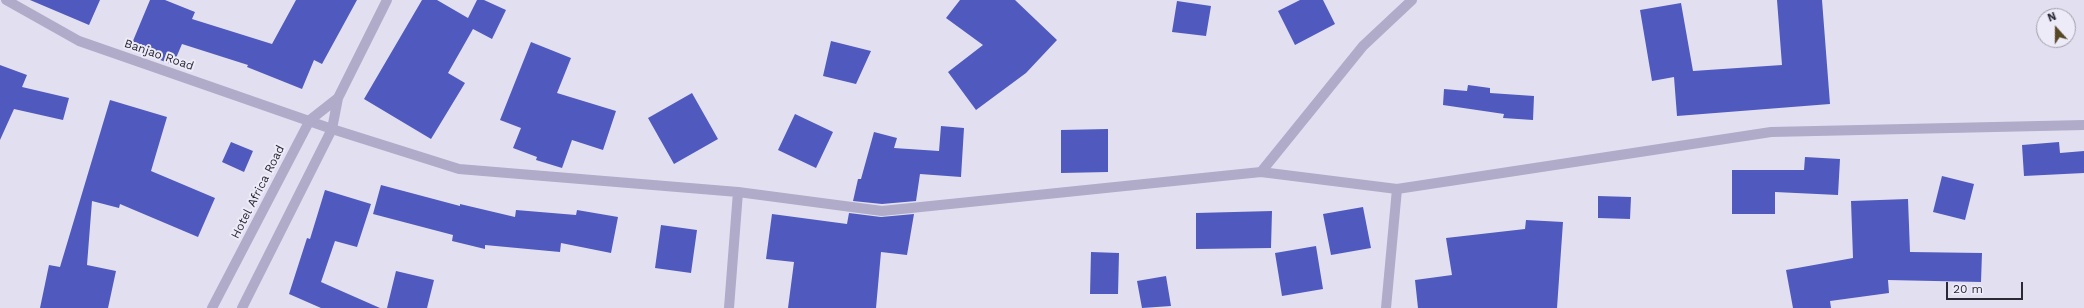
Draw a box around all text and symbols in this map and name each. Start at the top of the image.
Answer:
north arrow [2036,8,2076,48]
text: N [2046,10,2058,25]
street label: Banjao Road [122,36,196,74]
street label: Hotel Africa Road [228,143,288,241]
scale bar [1948,274,2025,300]
text: 20 m [1953,282,1983,296]

